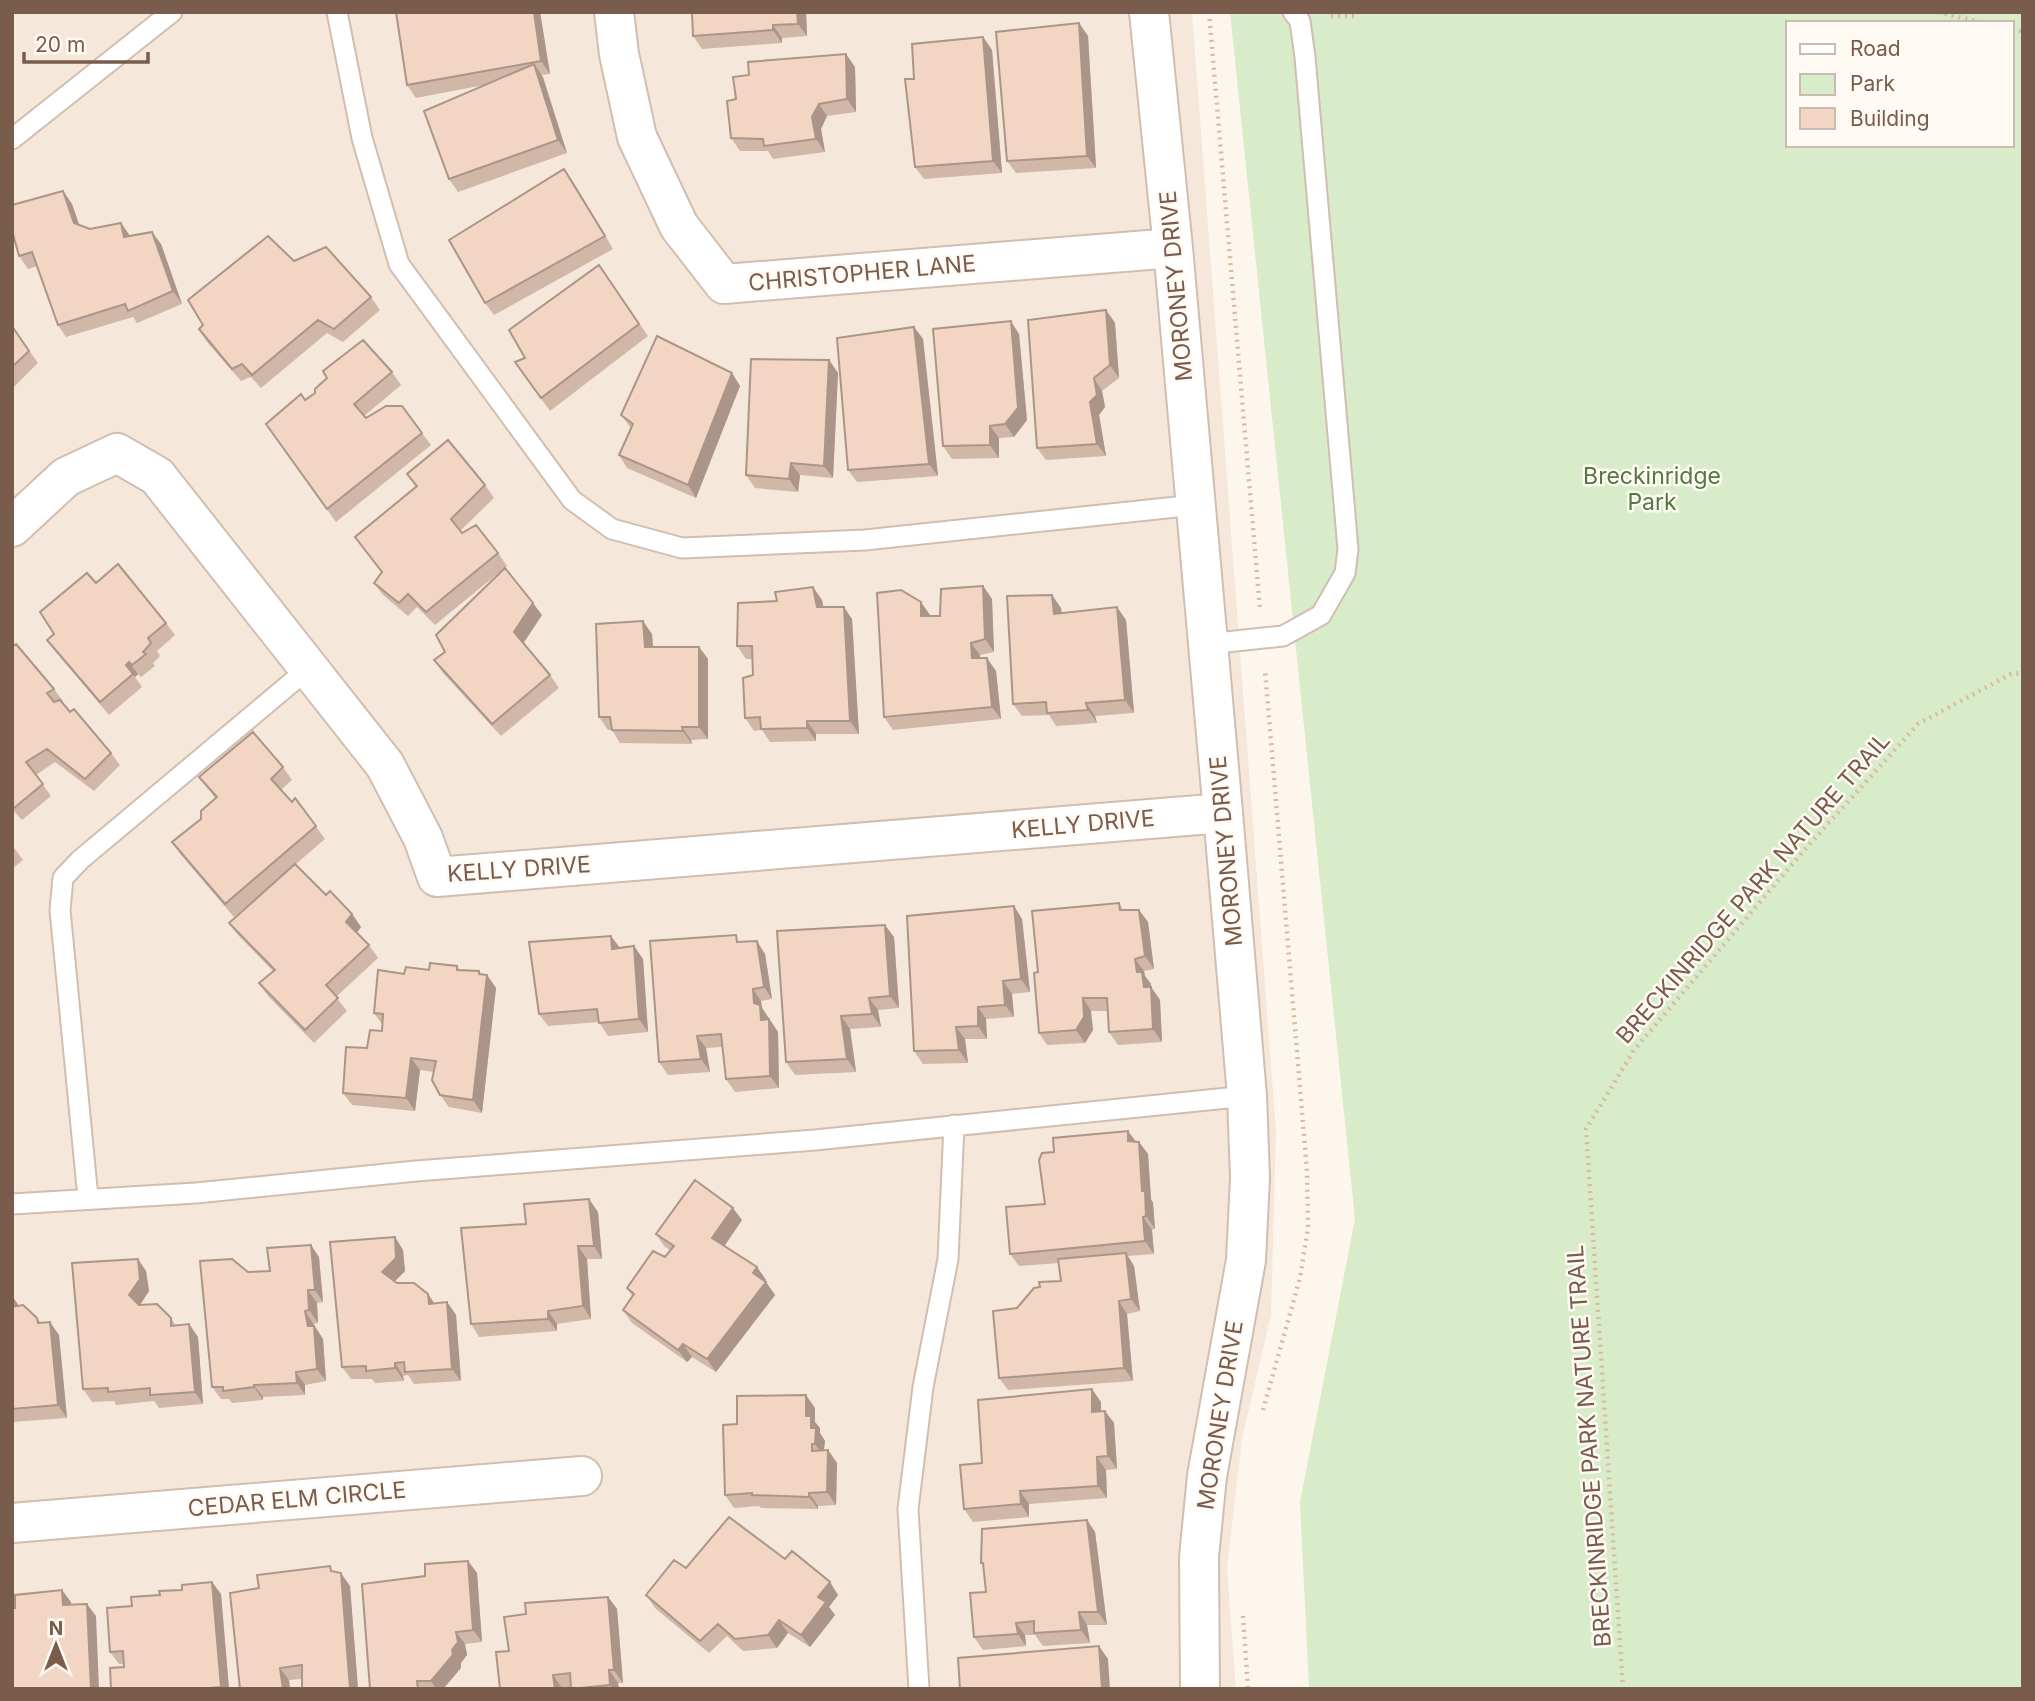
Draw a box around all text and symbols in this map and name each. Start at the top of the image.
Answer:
scale bar [24,21,149,65]
legend [1786,21,2014,147]
text: 20 m [35,32,85,57]
text: Road [1850,36,1901,61]
text: Park [1850,71,1895,96]
text: Building [1850,106,1930,131]
street label: MORONEY DRIVE [1154,190,1198,382]
street label: CHRISTOPHER LANE [747,249,977,297]
park label: Breckinridge Park [1583,462,1721,516]
street label: BRECKINRIDGE PARK NATURE TRAIL [1610,727,1896,1049]
street label: MORONEY DRIVE [1204,755,1248,947]
street label: KELLY DRIVE [1010,804,1156,844]
street label: KELLY DRIVE [446,850,592,888]
street label: BRECKINRIDGE PARK NATURE TRAIL [1561,1244,1617,1648]
street label: MORONEY DRIVE [1191,1318,1249,1512]
street label: CEDAR ELM CIRCLE [187,1476,407,1522]
north arrow [21,1610,91,1680]
text: N [49,1617,63,1640]

